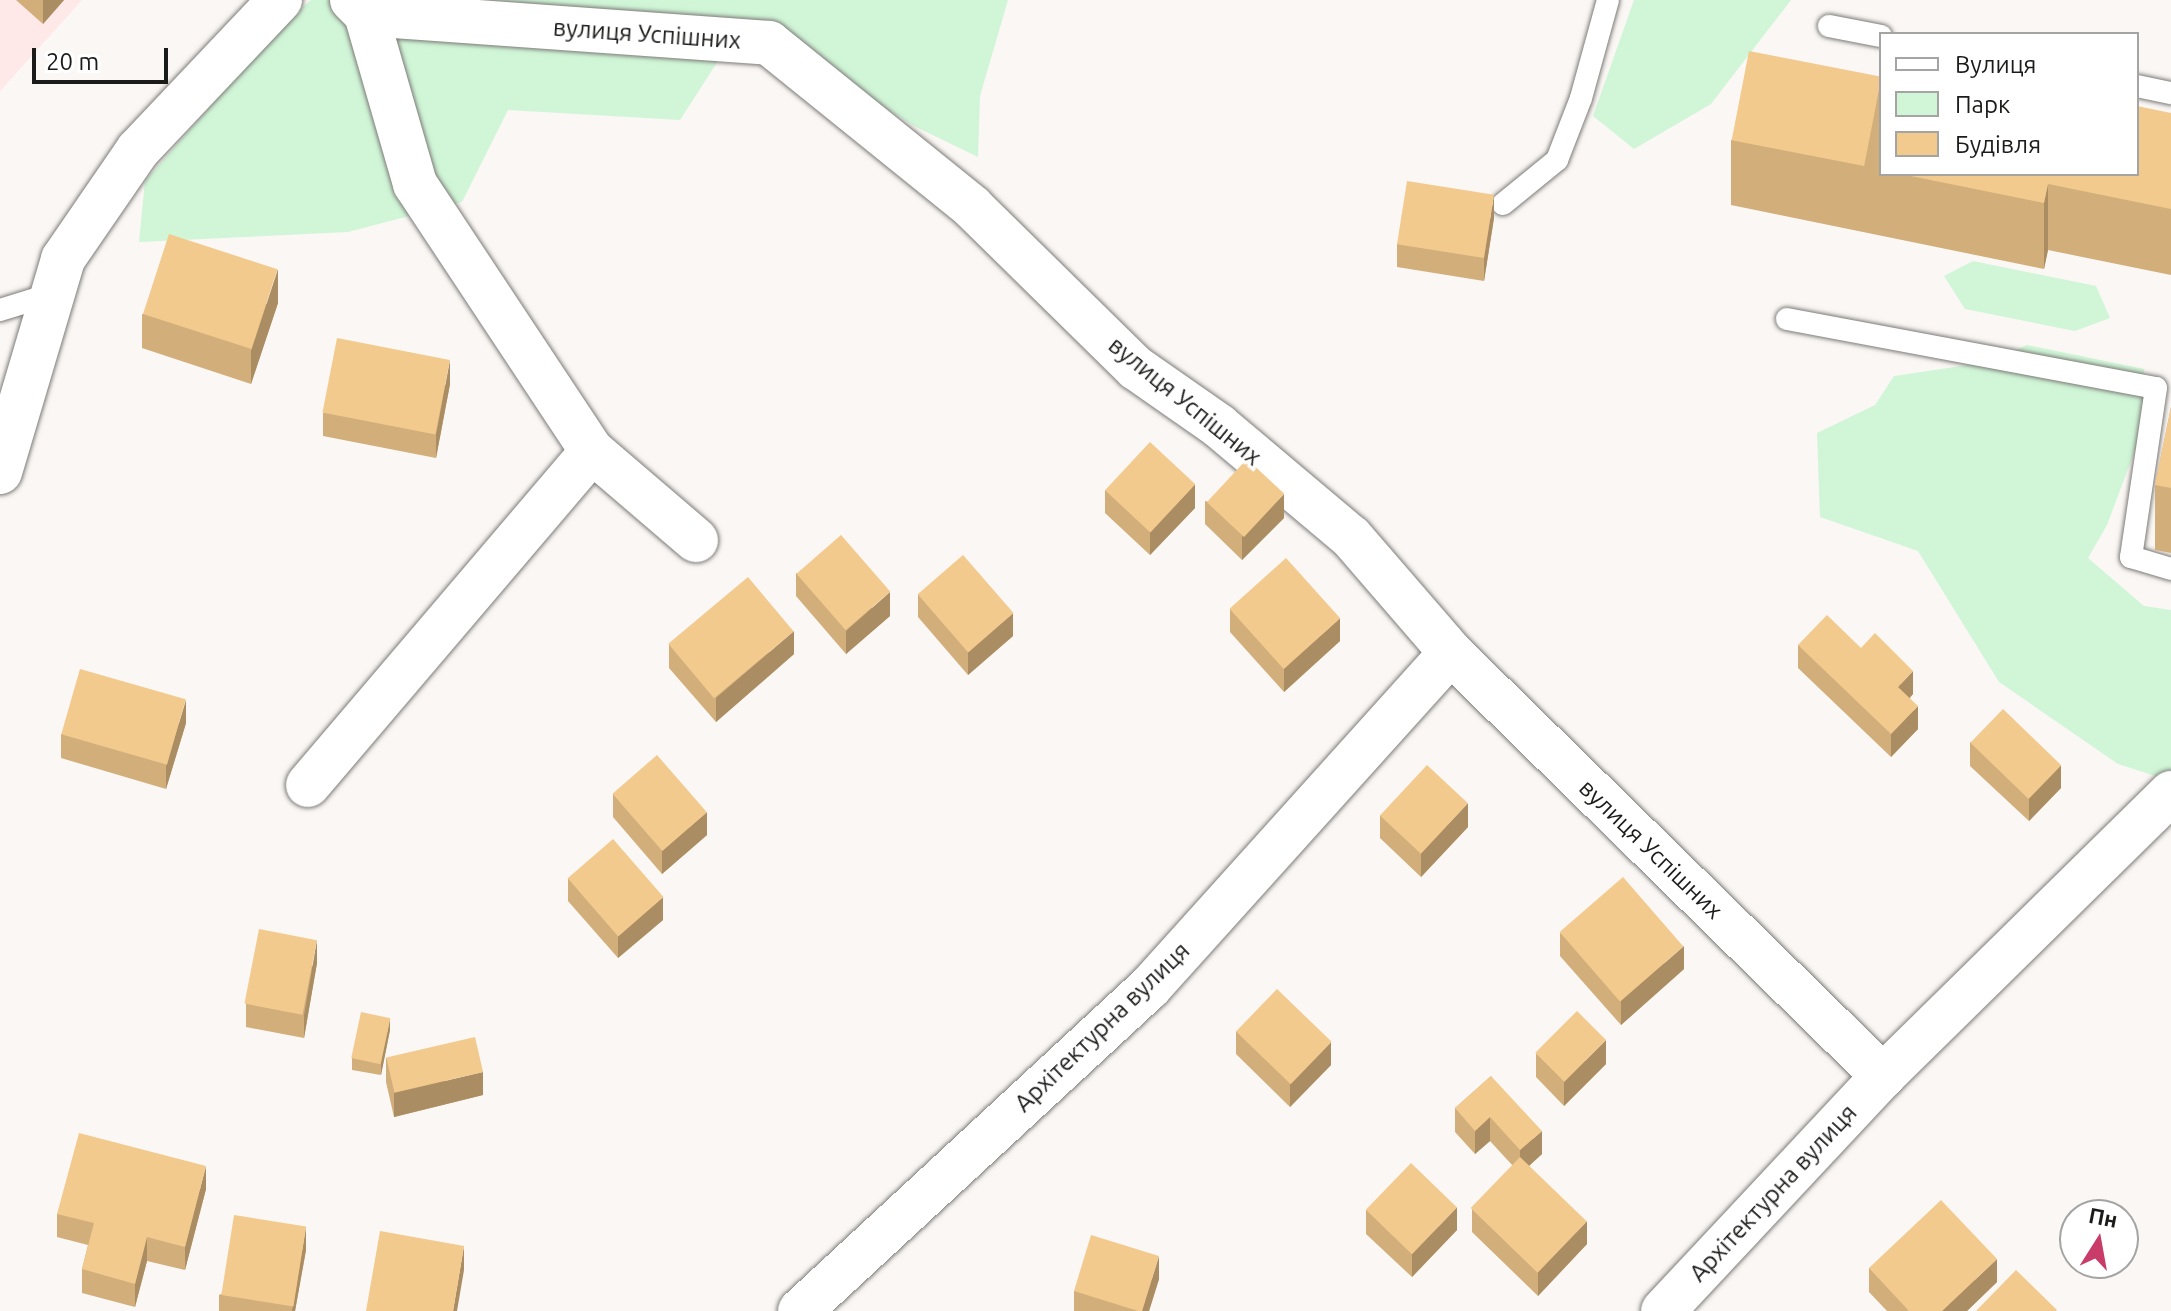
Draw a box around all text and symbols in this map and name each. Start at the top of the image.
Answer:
street label: вулиця Успішних [552,13,742,55]
scale bar [36,32,172,82]
legend [1879,32,2139,176]
text: 20 m [46,48,99,75]
text: Вулиця [1955,51,2037,78]
text: Парк [1955,91,2010,118]
text: Будівля [1955,131,2041,158]
street label: вулиця Успішних [1103,331,1267,471]
street label: вулиця Успішних [1573,773,1729,925]
street label: Архітектурна вулиця [1009,936,1195,1118]
street label: Архітектурна вулиця [1683,1098,1863,1288]
north arrow [2059,1199,2139,1279]
text: Пн [2087,1202,2120,1232]

